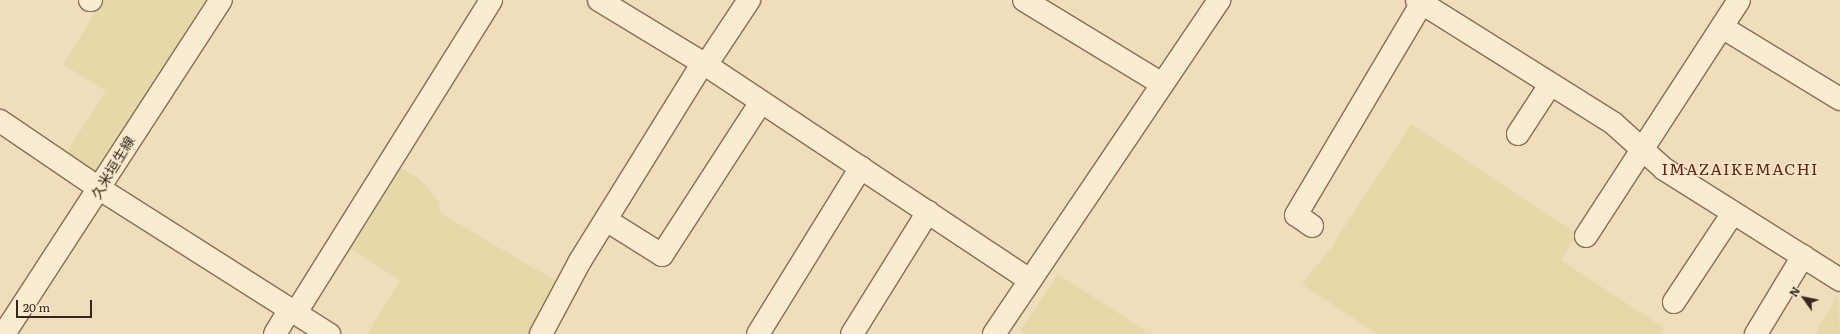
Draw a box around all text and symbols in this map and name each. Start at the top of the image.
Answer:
street label: 久米垣生線 [87,133,137,201]
district label: IMAZAIKEMACHI [1661,158,1819,178]
north arrow [1784,278,1824,318]
text: N [1785,283,1803,300]
scale bar [18,292,94,318]
text: 20 m [23,298,50,316]

